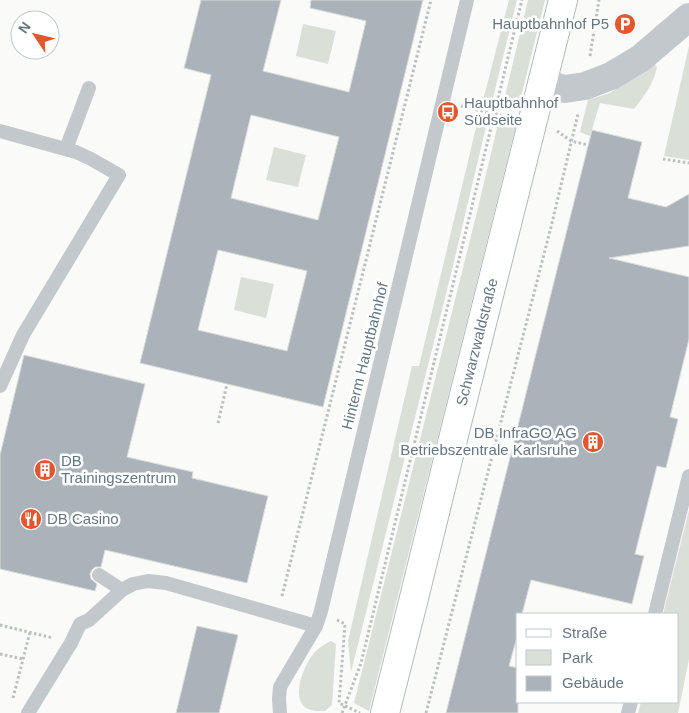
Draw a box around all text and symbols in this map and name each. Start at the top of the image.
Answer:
north arrow [10,10,60,60]
parking icon: Hauptbahnhof P5 [613,12,637,36]
place label: Hauptbahnhof P5 [492,15,609,32]
text: N [15,19,34,36]
place label: Hauptbahnhof Südseite [464,94,559,128]
bus stop icon: Hauptbahnhof Südseite [436,100,460,124]
street label: Schwarzwaldstraße [452,276,501,407]
street label: Hinterm Hauptbahnhof [338,280,391,431]
place label: DB InfraGO AG Betriebszentrale Karlsruhe [400,424,577,458]
building icon: DB InfraGO AG Betriebszentrale Karlsruhe [581,430,605,454]
place label: DB Trainingszentrum [61,452,176,486]
building icon: DB Trainingszentrum [33,458,57,482]
restaurant icon: DB Casino [19,507,43,531]
place label: DB Casino [47,510,119,527]
legend [516,613,679,703]
text: Straße [562,624,607,641]
text: Park [562,649,593,666]
text: Gebäude [562,674,624,691]

